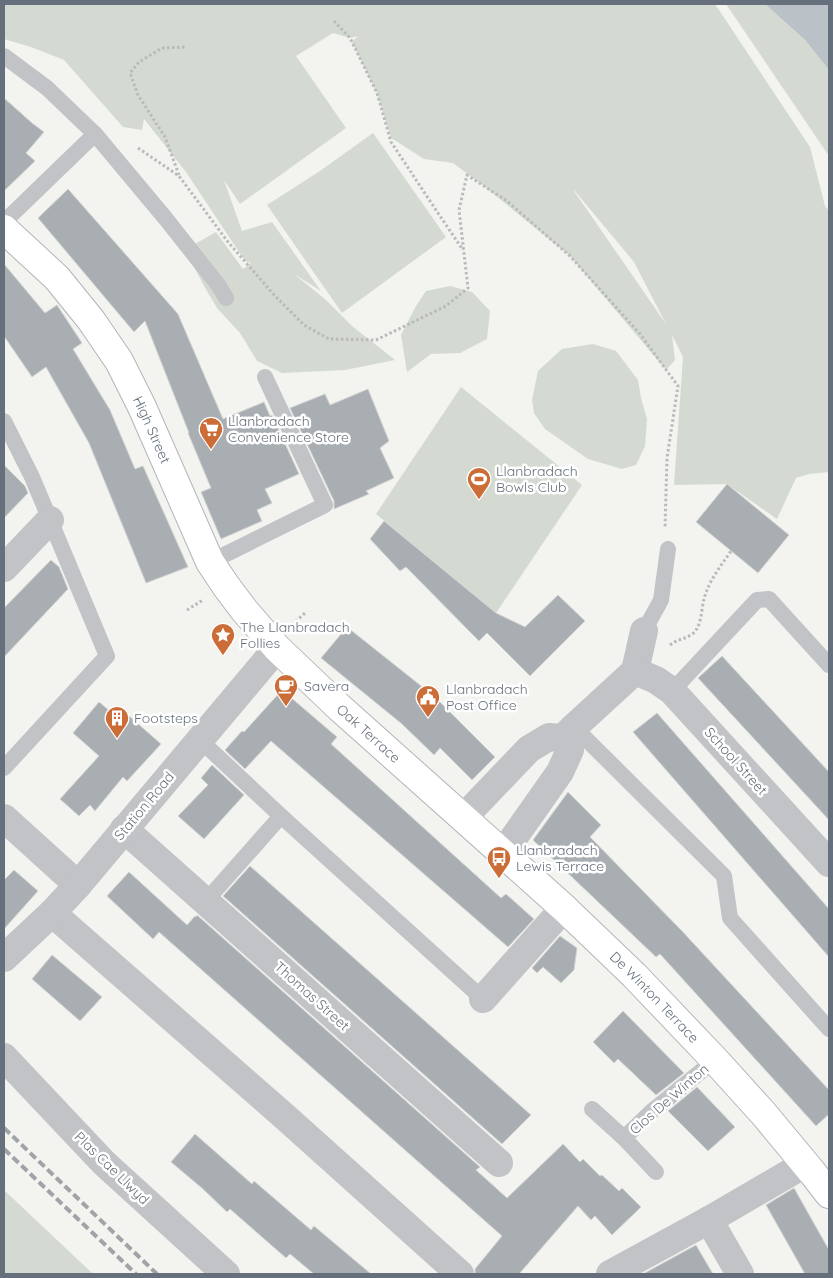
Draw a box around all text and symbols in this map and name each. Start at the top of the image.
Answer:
street label: High Street [129,393,175,466]
place label: Llanbradach Convenience Store [228,412,349,446]
supermarket icon: Llanbradach Convenience Store [198,416,224,450]
place label: Llanbradach Bowls Club [496,462,578,496]
sports icon: Llanbradach Bowls Club [466,466,492,500]
place label: The Llanbradach Follies [240,618,350,652]
place icon: The Llanbradach Follies [210,622,236,656]
cafe icon: Savera [273,673,299,707]
place label: Savera [304,677,349,695]
place label: Llanbradach Post Office [446,680,528,714]
public building icon: Llanbradach Post Office [415,684,441,718]
street label: Oak Terrace [333,700,404,767]
building icon: Footsteps [104,705,130,739]
place label: Footsteps [134,709,198,727]
street label: School Street [701,723,771,799]
street label: Station Road [110,768,178,844]
place label: Llanbradach Lewis Terrace [516,841,604,875]
bus stop icon: Llanbradach Lewis Terrace [486,845,512,879]
street label: De Winton Terrace [606,948,703,1047]
street label: Thomas Street [271,958,353,1035]
street label: Clos De Winton [626,1060,712,1138]
street label: Plas Cae Llwyd [71,1128,153,1208]

